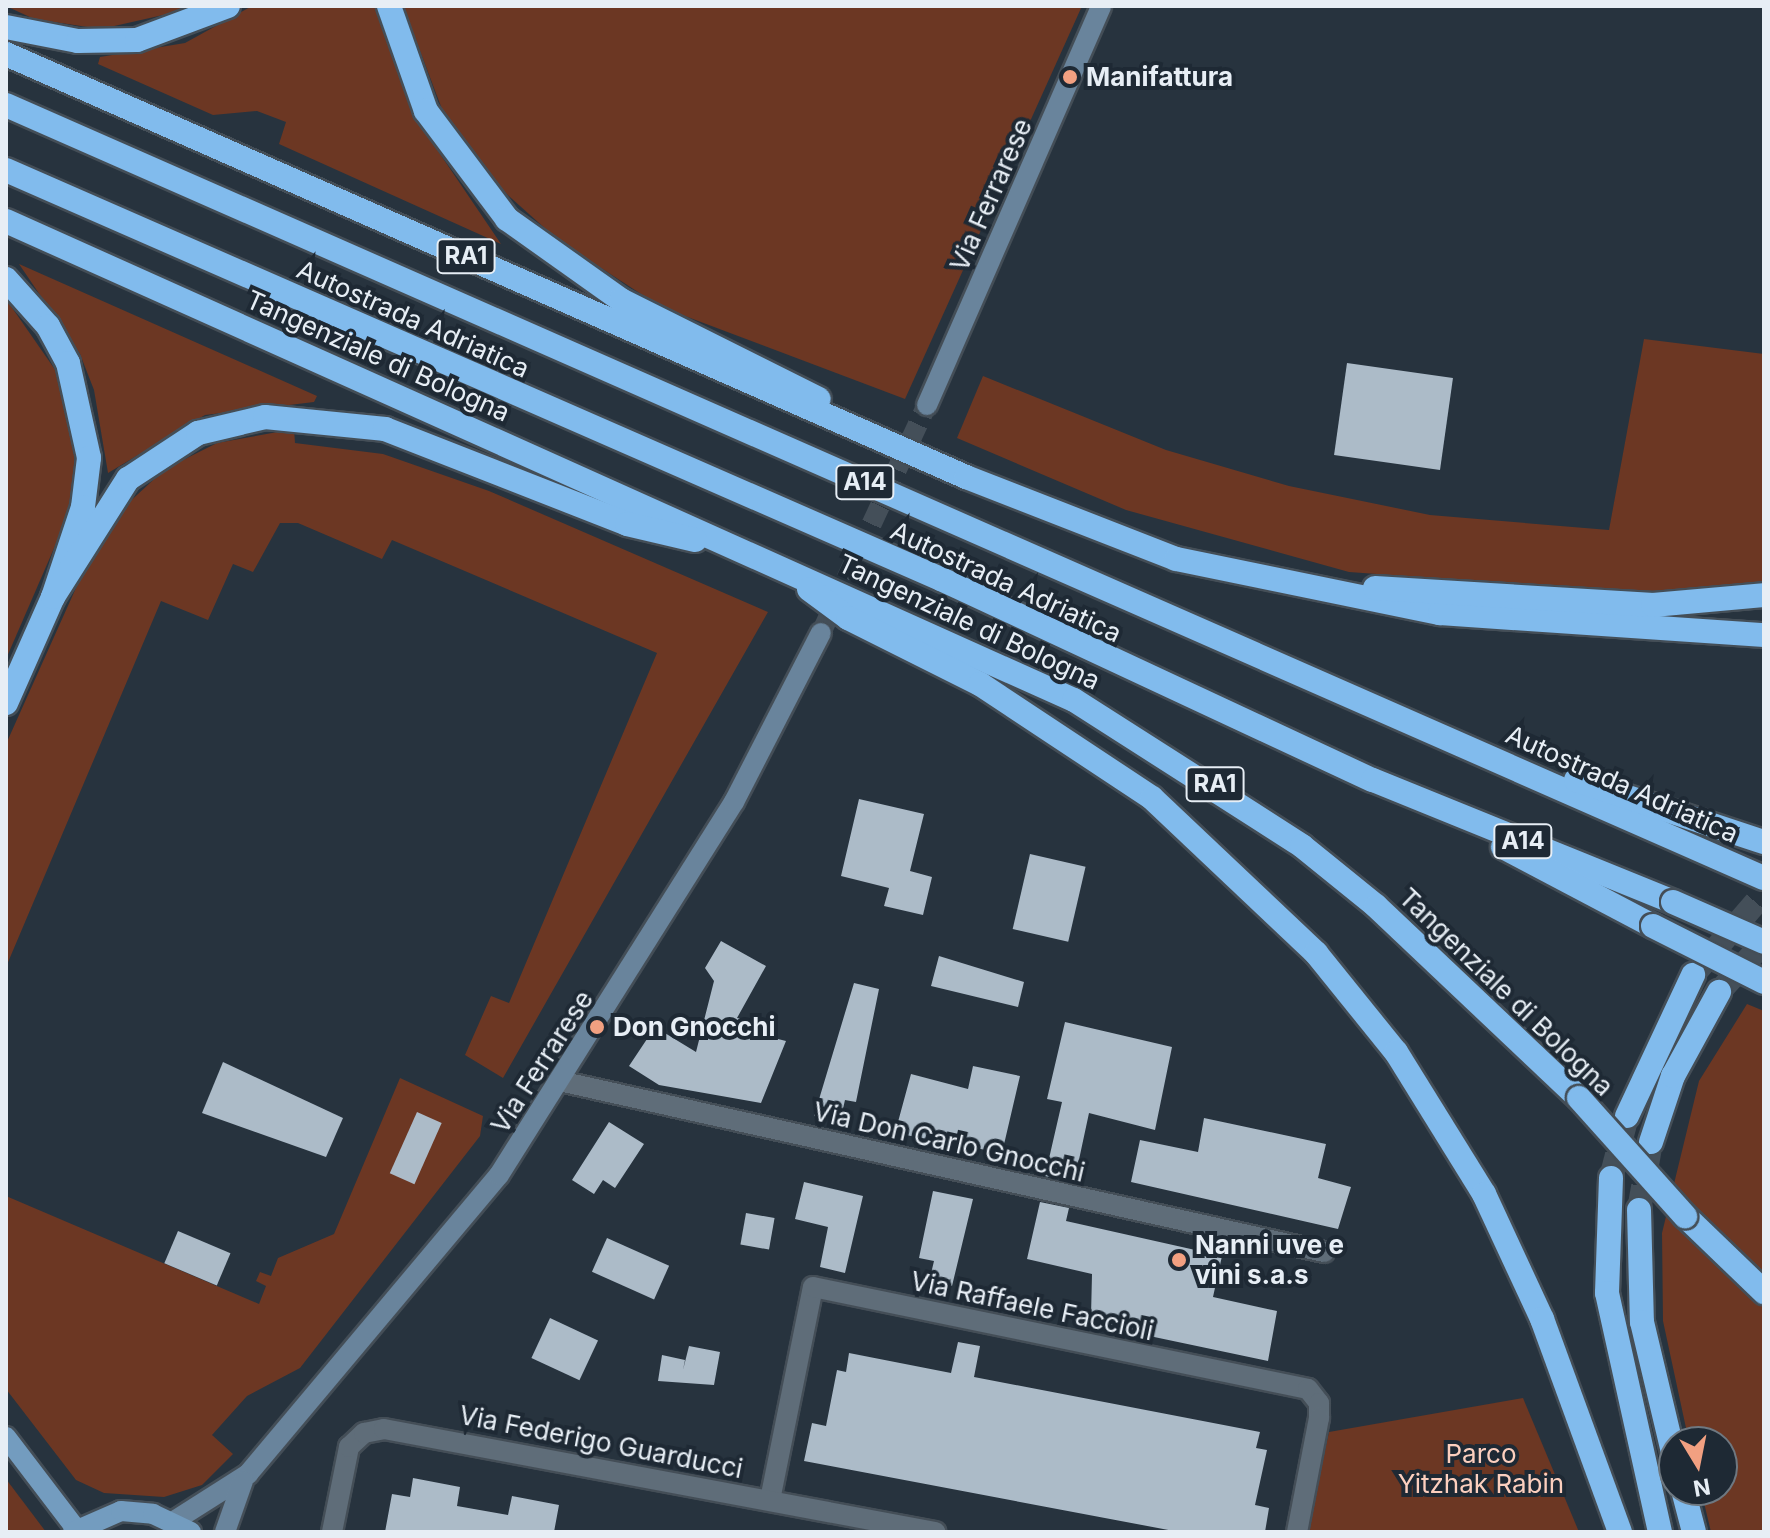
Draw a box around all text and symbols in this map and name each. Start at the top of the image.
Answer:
place label: Manifattura [1086,61,1233,93]
marker: Manifattura [1061,68,1079,86]
street label: Via Ferrarese [943,114,1039,276]
road number: RA1 [436,236,496,276]
street label: Autostrada Adriatica [292,254,534,384]
street label: Tangenziale di Bologna [241,284,515,428]
road number: A14 [835,462,895,502]
street label: Autostrada Adriatica [886,515,1126,649]
street label: Tangenziale di Bologna [833,548,1105,696]
street label: Autostrada Adriatica [1501,719,1743,849]
road number: RA1 [1185,764,1245,804]
road number: A14 [1493,821,1553,861]
street label: Tangenziale di Bologna [1393,882,1619,1102]
street label: Via Ferrarese [484,985,600,1139]
place label: Don Gnocchi [613,1011,776,1043]
marker: Don Gnocchi [588,1018,606,1036]
street label: Via Don Carlo Gnocchi [810,1096,1088,1188]
place label: Nanni uve e vini s.a.s [1195,1229,1344,1290]
marker: Nanni uve e vini s.a.s [1170,1251,1188,1269]
street label: Via Raffaele Faccioli [908,1265,1156,1347]
street label: Via Federigo Guarducci [457,1399,745,1485]
north arrow [1658,1426,1738,1506]
park label: Parco Yitzhak Rabin [1398,1438,1564,1500]
text: N [1691,1473,1712,1502]

